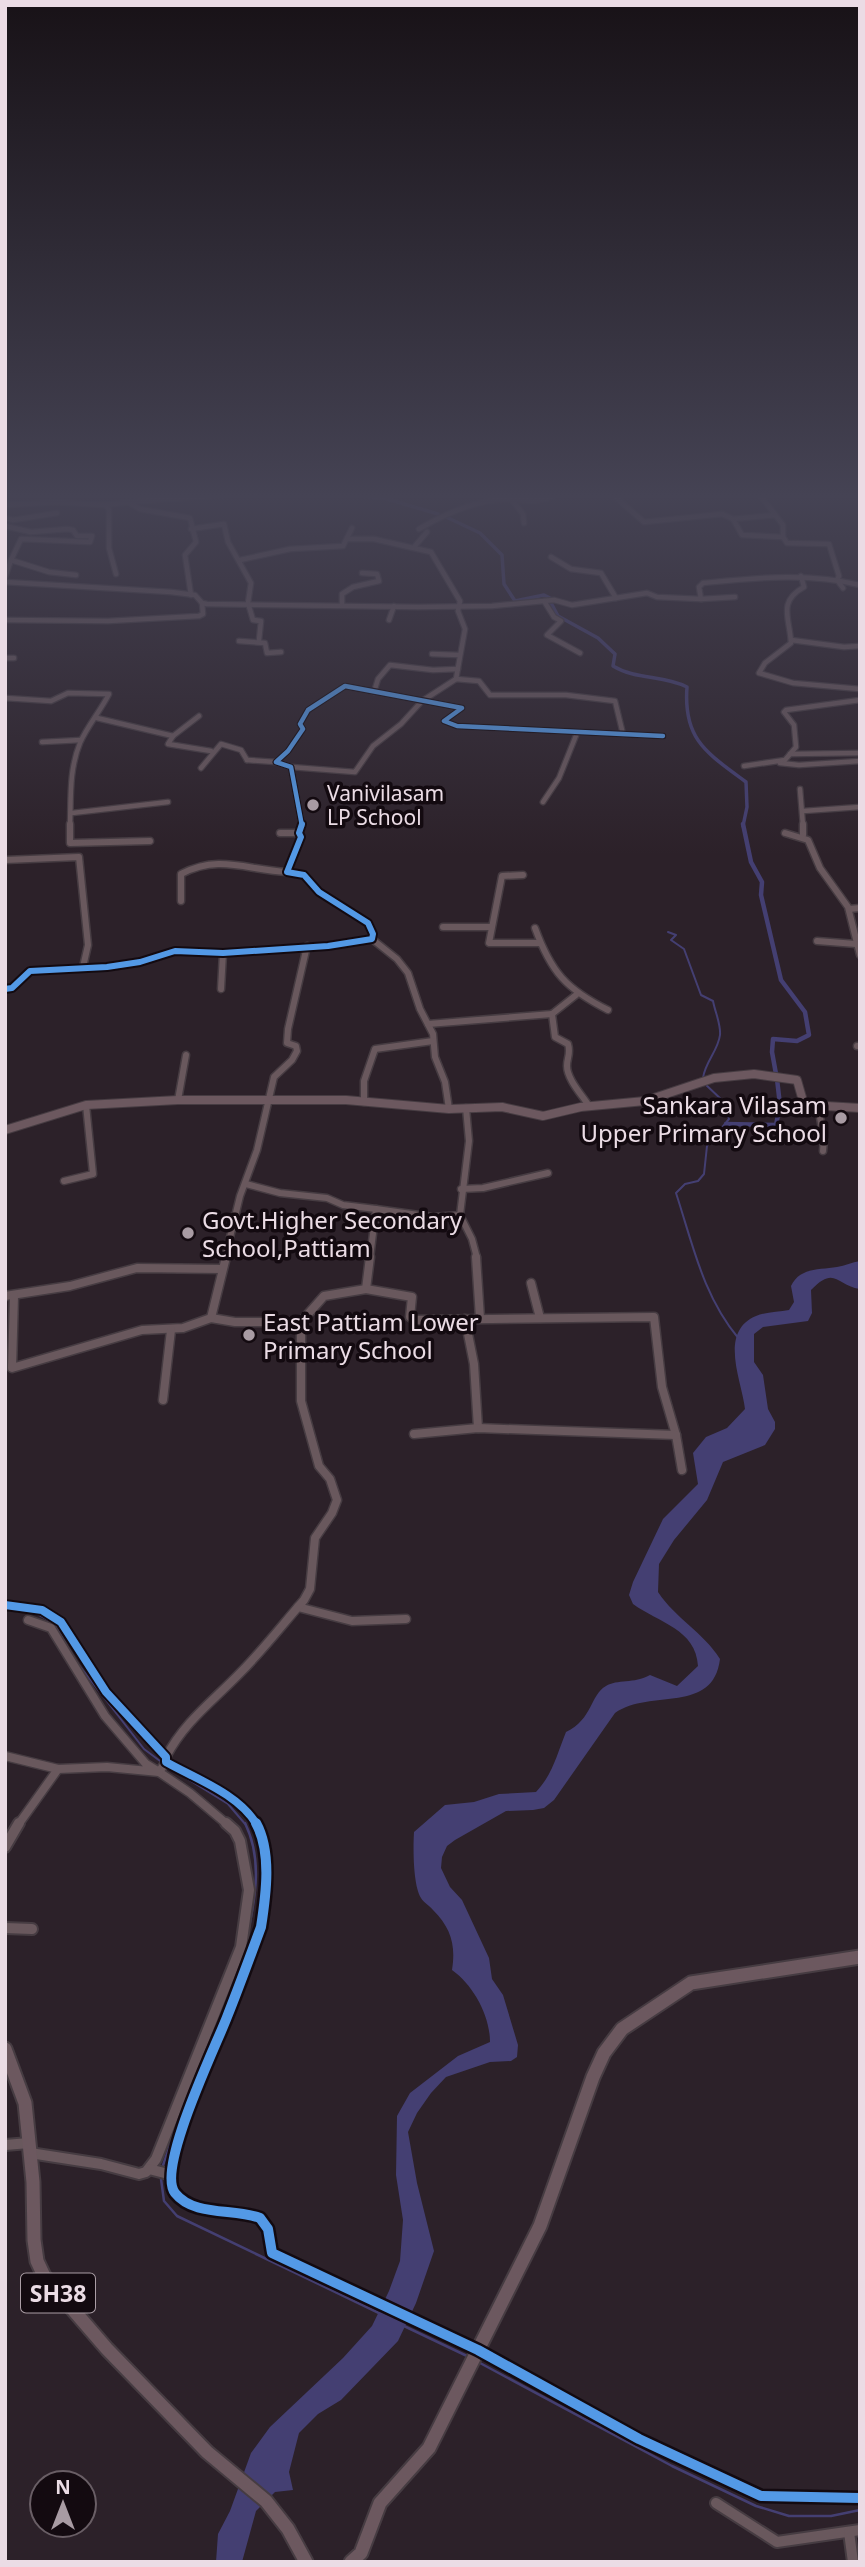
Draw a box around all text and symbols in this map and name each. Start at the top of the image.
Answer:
place label: Vanivilasam LP School [327,779,444,831]
marker: Vanivilasam LP School [305,797,321,813]
place label: Sankara Vilasam Upper Primary School [581,1088,827,1149]
marker: Sankara Vilasam Upper Primary School [833,1110,849,1126]
place label: Govt.Higher Secondary School,Pattiam [202,1203,463,1264]
marker: Govt.Higher Secondary School,Pattiam [180,1225,196,1241]
place label: East Pattiam Lower Primary School [263,1305,479,1366]
marker: East Pattiam Lower Primary School [241,1327,257,1343]
road number: SH38 [21,2274,95,2312]
north arrow [28,2469,98,2539]
text: N [55,2474,71,2500]

